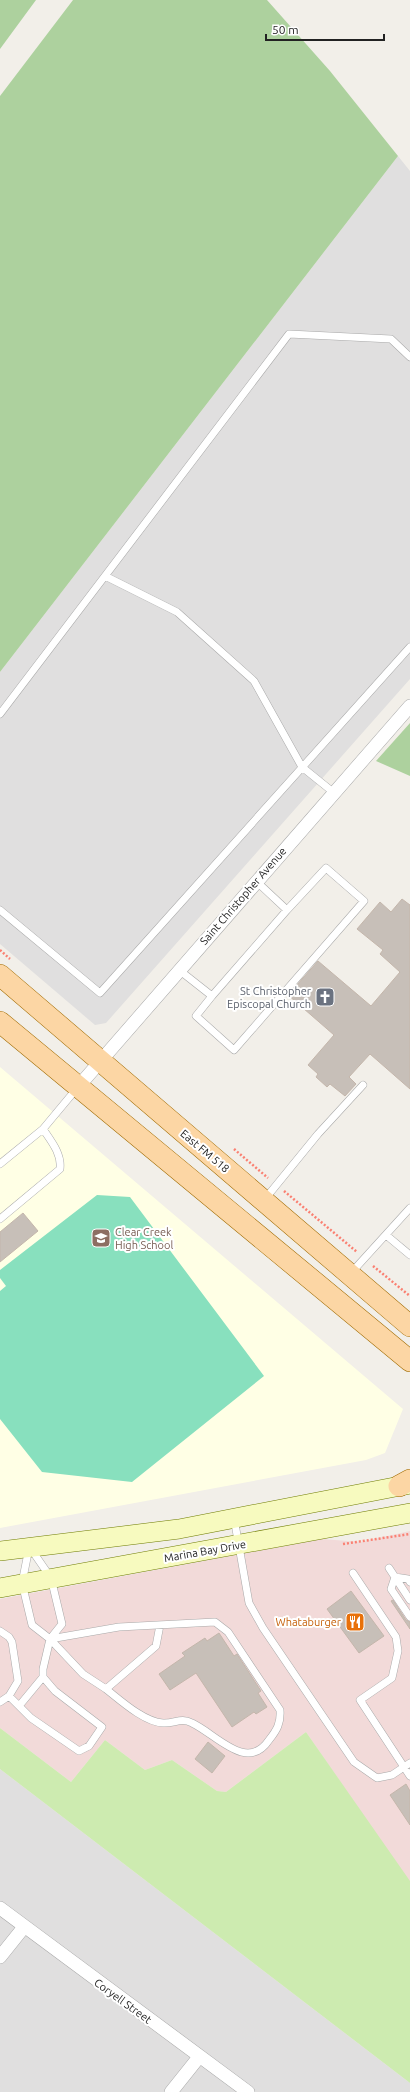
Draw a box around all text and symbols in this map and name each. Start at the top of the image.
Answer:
scale bar [266,16,384,42]
text: 50 m [272,23,299,36]
street label: Saint Christopher Avenue [197,845,289,947]
place label: St Christopher Episcopal Church [227,985,312,1010]
church icon: St Christopher Episcopal Church [314,986,336,1008]
street label: East FM 518 [178,1127,232,1175]
place label: Clear Creek High School [115,1226,173,1251]
school or university icon: Clear Creek High School [90,1227,112,1249]
street label: Marina Bay Drive [163,1538,247,1564]
restaurant icon: Whataburger [344,1611,366,1633]
place label: Whataburger [276,1616,342,1628]
street label: Coryell Street [92,1976,155,2026]

